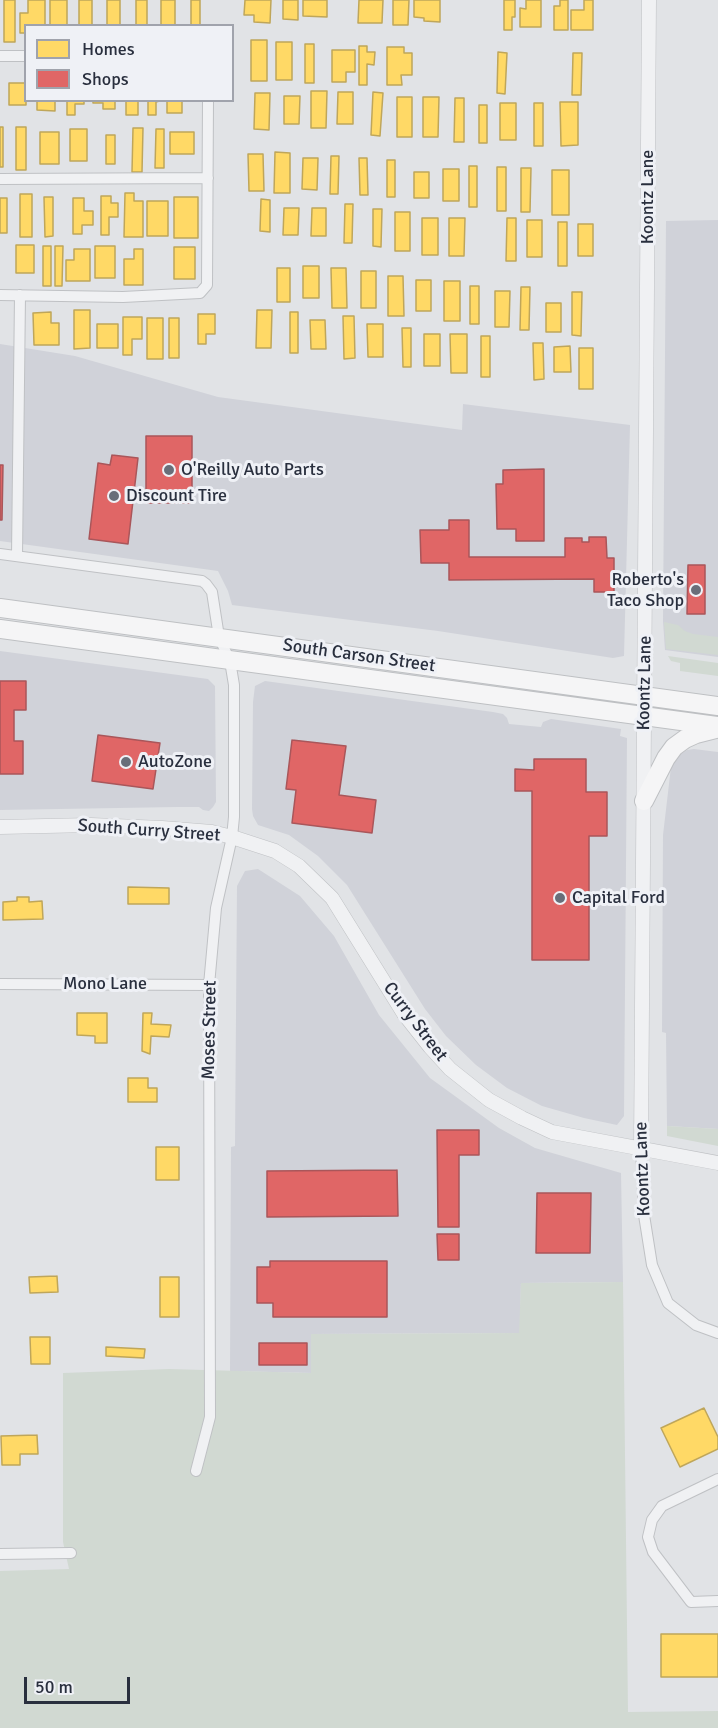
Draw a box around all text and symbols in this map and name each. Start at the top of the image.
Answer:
legend [24,24,234,102]
text: Homes [82,38,135,60]
text: Shops [82,68,129,90]
street label: Koontz Lane [637,150,659,244]
place label: O'Reilly Auto Parts [181,459,324,481]
marker: O'Reilly Auto Parts [162,463,176,477]
place label: Discount Tire [126,485,227,507]
marker: Discount Tire [107,489,121,503]
place label: Roberto's Taco Shop [607,569,684,612]
marker: Roberto's Taco Shop [689,583,703,597]
street label: South Carson Street [281,635,437,677]
street label: Koontz Lane [633,635,657,731]
place label: AutoZone [138,751,212,773]
marker: AutoZone [119,755,133,769]
street label: South Curry Street [77,815,221,847]
place label: Capital Ford [572,887,665,909]
marker: Capital Ford [553,891,567,905]
street label: Mono Lane [63,973,147,995]
street label: Curry Street [378,978,452,1066]
street label: Moses Street [198,980,222,1080]
street label: Koontz Lane [631,1121,655,1217]
scale bar [27,1665,134,1703]
text: 50 m [35,1676,73,1698]

